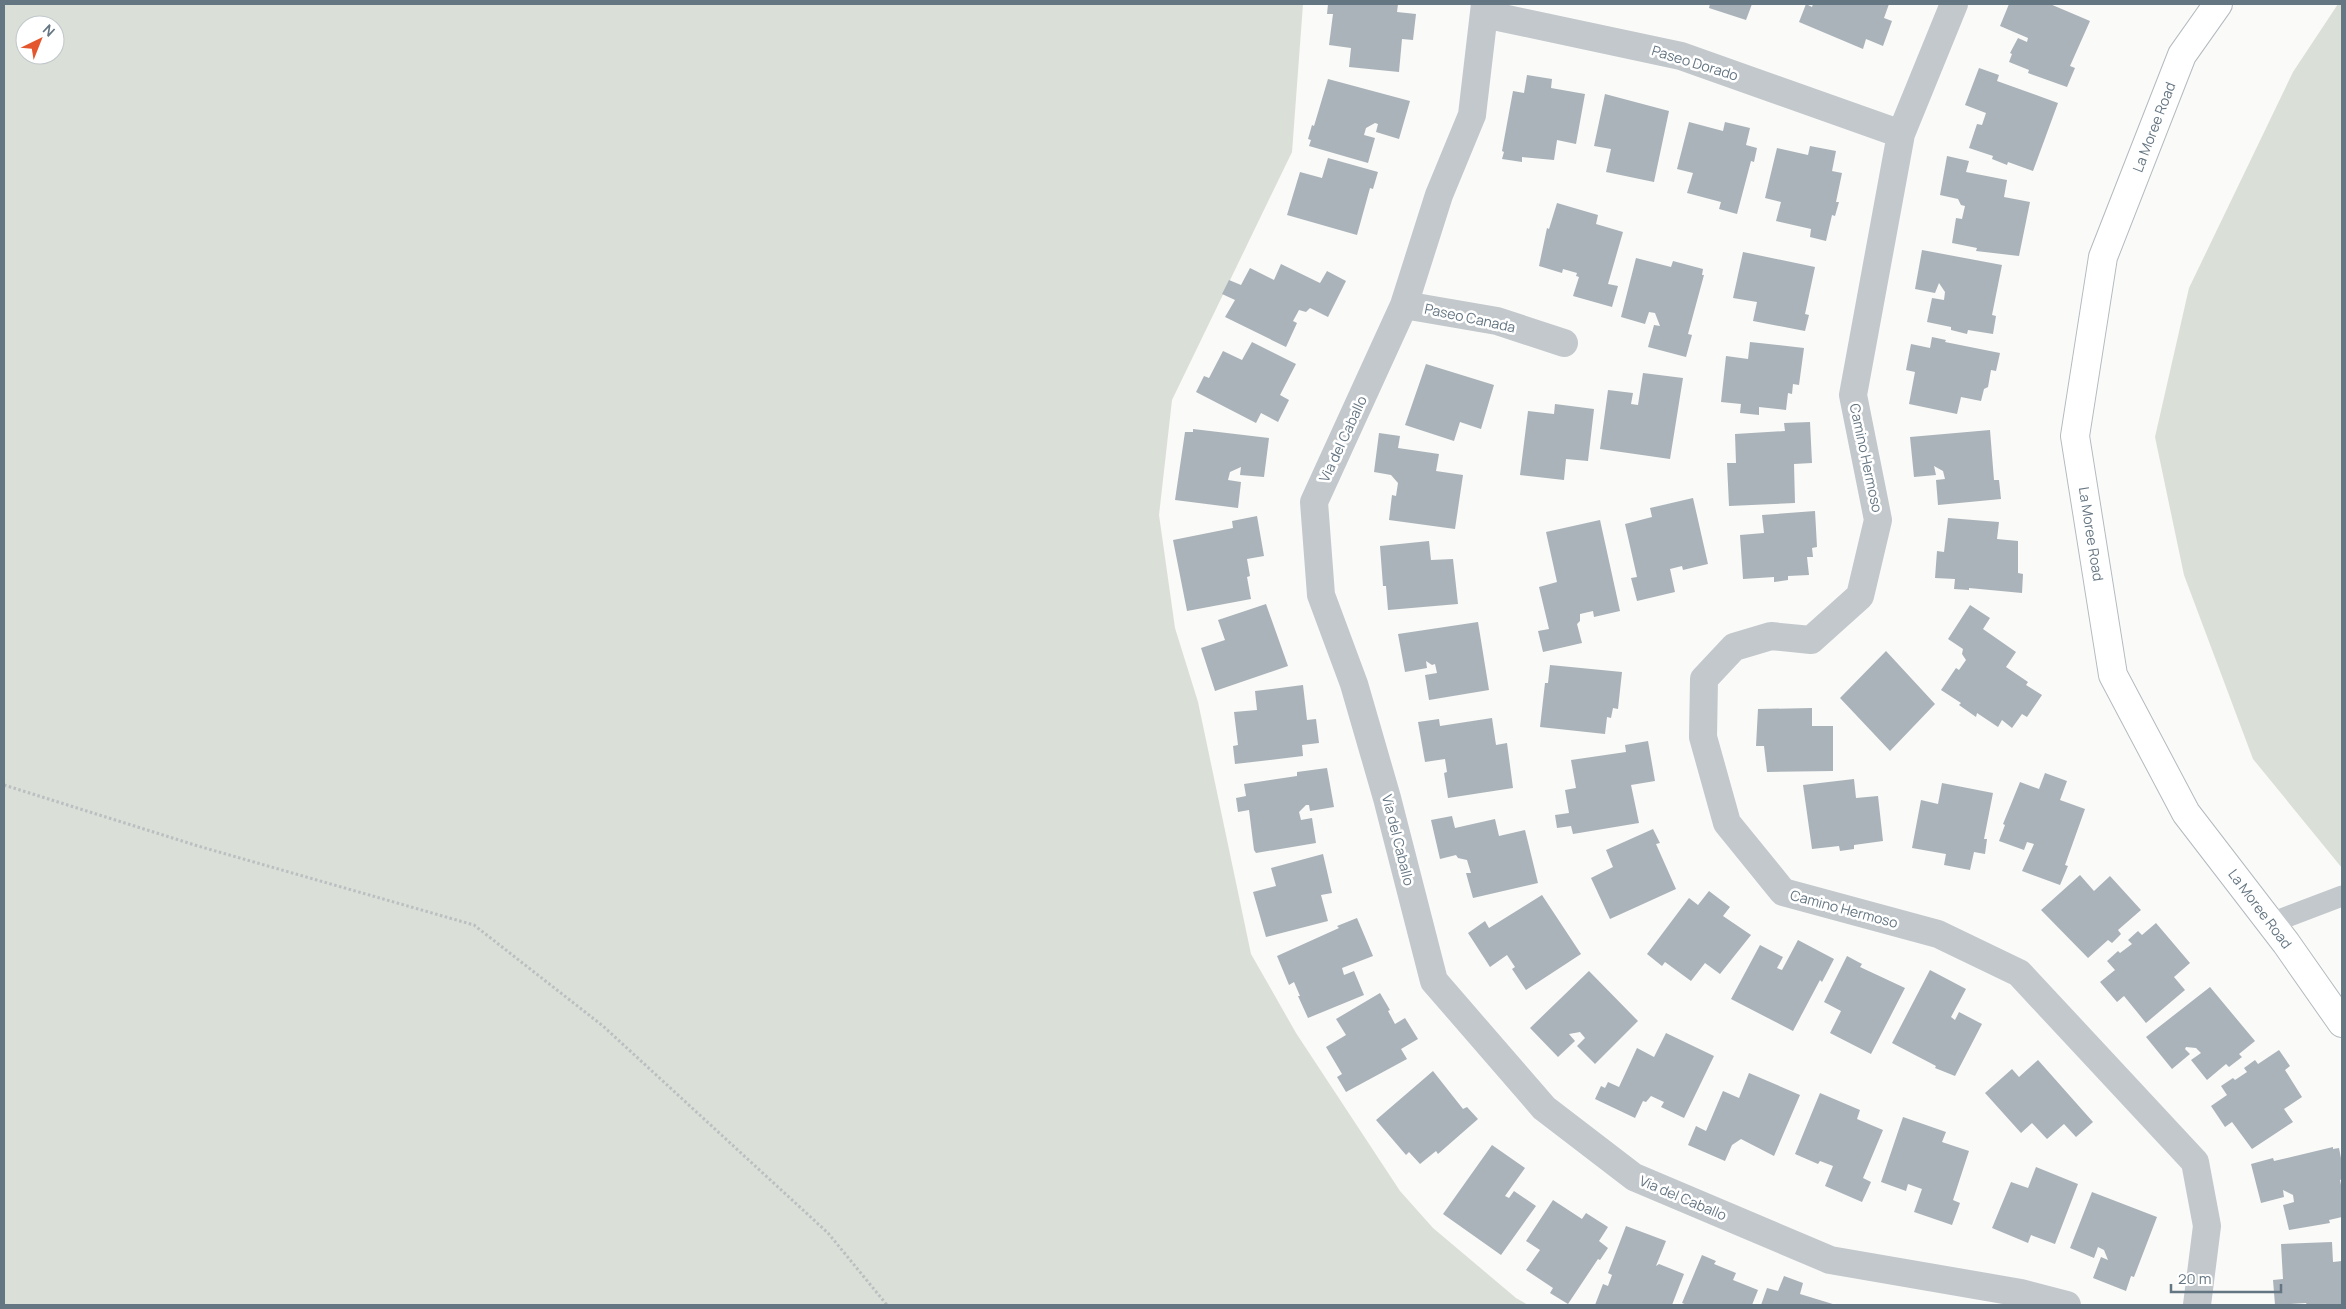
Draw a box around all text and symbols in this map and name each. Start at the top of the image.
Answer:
north arrow [15,15,65,65]
text: N [39,20,59,41]
street label: Paseo Dorado [1650,40,1741,85]
street label: La Moree Road [2128,79,2179,175]
street label: Paseo Canada [1423,299,1517,336]
street label: Via del Caballo [1314,393,1371,485]
street label: Camino Hermoso [1846,402,1887,514]
street label: La Moree Road [2075,486,2108,582]
street label: Via del Caballo [1378,792,1419,887]
street label: La Moree Road [2224,865,2297,952]
street label: Camino Hermoso [1788,885,1900,932]
street label: Via del Caballo [1637,1171,1730,1225]
scale bar [2171,1262,2281,1294]
text: 20 m [2178,1268,2211,1289]

